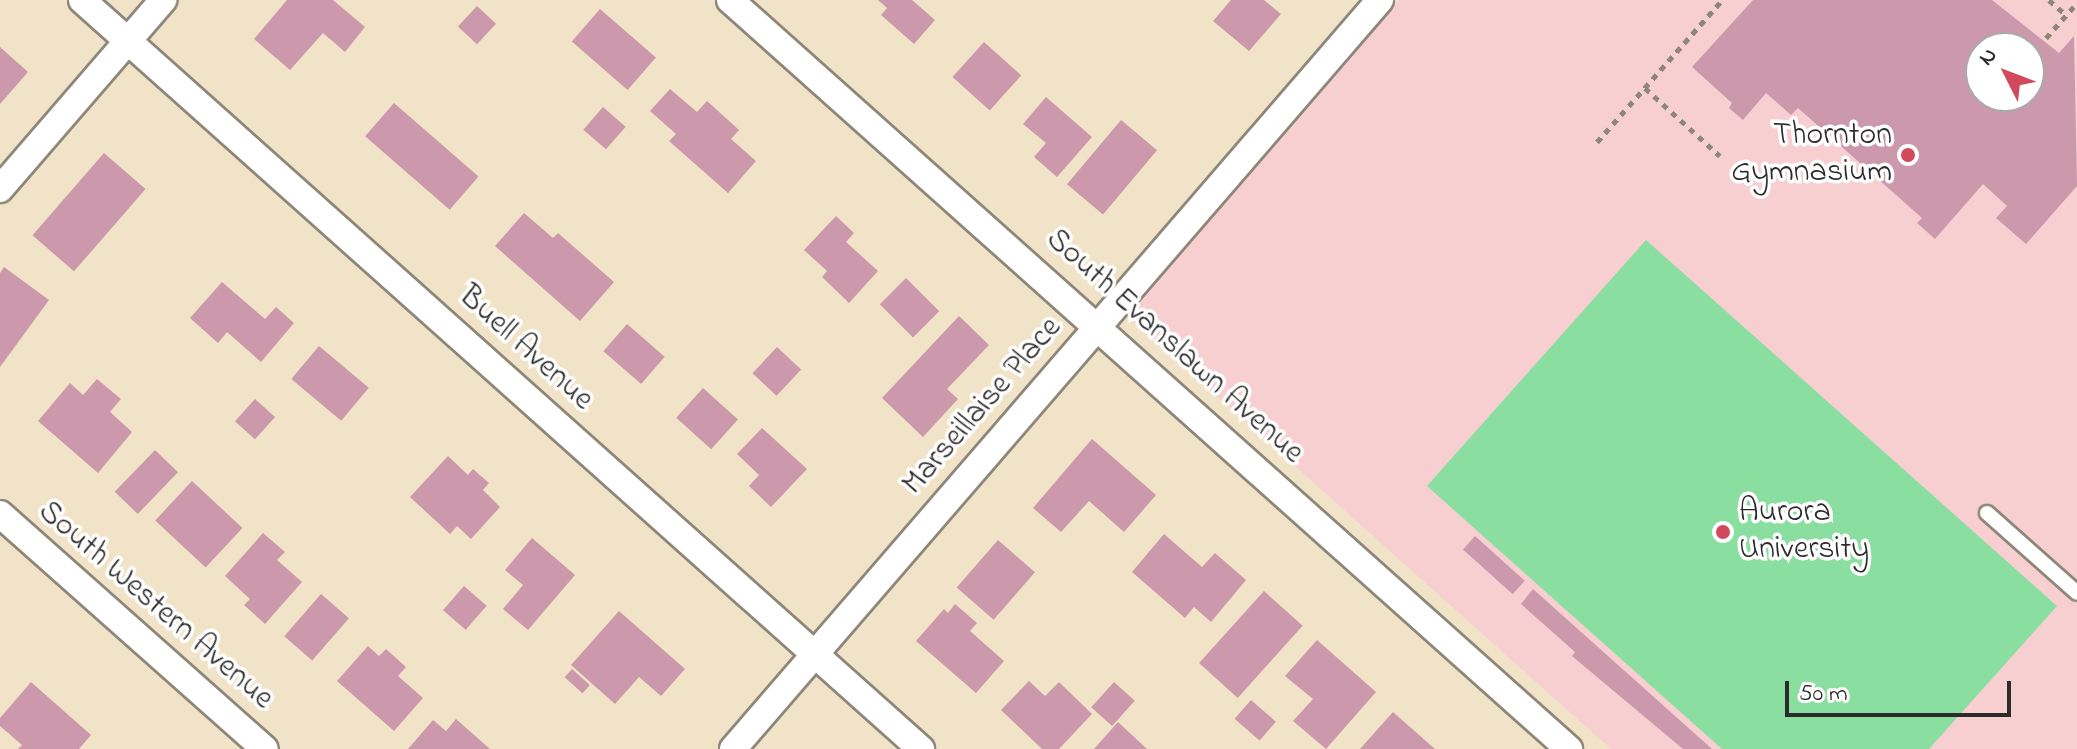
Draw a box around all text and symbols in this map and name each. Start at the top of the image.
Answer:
north arrow [1965,32,2045,112]
text: N [1972,41,2006,74]
place label: Thornton Gymnasium [1731,118,1892,193]
marker: Thornton Gymnasium [1899,146,1917,164]
street label: South Evanslawn Avenue [1037,221,1311,473]
street label: Buell Avenue [450,278,600,420]
street label: Marseillaise Place [895,310,1071,504]
street label: South Western Avenue [29,493,281,719]
place label: Aurora University [1739,495,1869,570]
marker: Aurora University [1714,523,1732,541]
scale bar [1789,665,2015,715]
text: 50 m [1799,677,1848,712]

